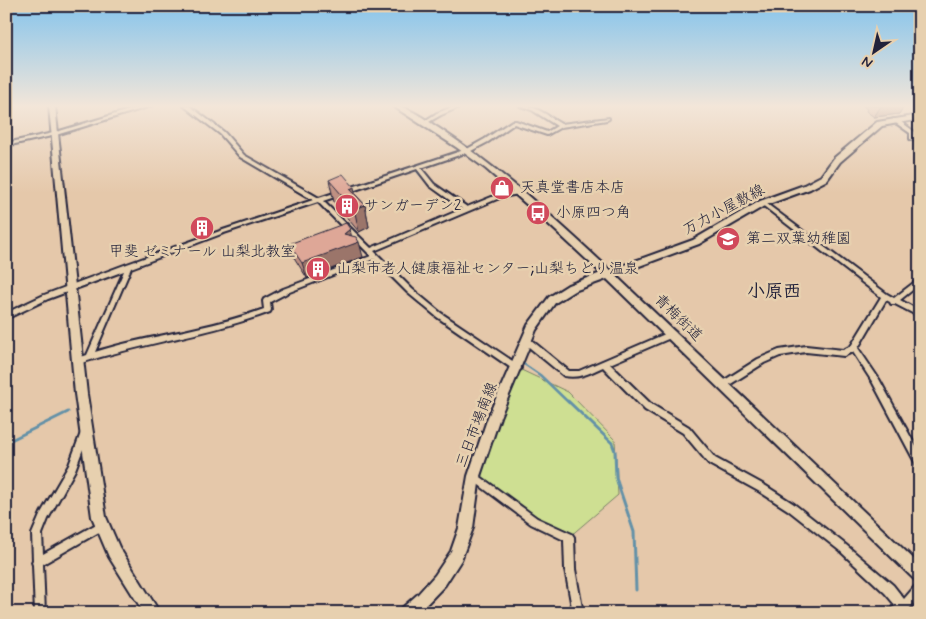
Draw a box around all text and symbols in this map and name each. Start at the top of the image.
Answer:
north arrow [848,28,898,78]
text: N [858,52,876,72]
shop icon: 天真堂書店本店 [489,175,515,201]
place label: 天真堂書店本店 [520,178,625,198]
street label: 万力小屋敷線 [680,180,768,240]
building icon: サンガーデン2 [334,193,360,219]
place label: サンガーデン2 [364,196,461,216]
bus stop icon: 小原四つ角 [525,200,551,226]
place label: 小原四つ角 [556,203,631,223]
building icon: 甲斐 ゼミナール 山梨北教室 [189,215,215,241]
school or university icon: 第二双葉幼稚園 [715,226,741,252]
place label: 第二双葉幼稚園 [746,229,851,249]
place label: 甲斐 ゼミナール 山梨北教室 [109,242,295,262]
building icon: 山梨市老人健康福祉センター;山梨ちどり温泉 [305,256,331,282]
place label: 山梨市老人健康福祉センター;山梨ちどり温泉 [336,259,639,279]
district label: 小原西 [747,280,801,304]
street label: 青梅街道 [649,290,707,346]
street label: 三日市場南線 [452,379,502,471]

